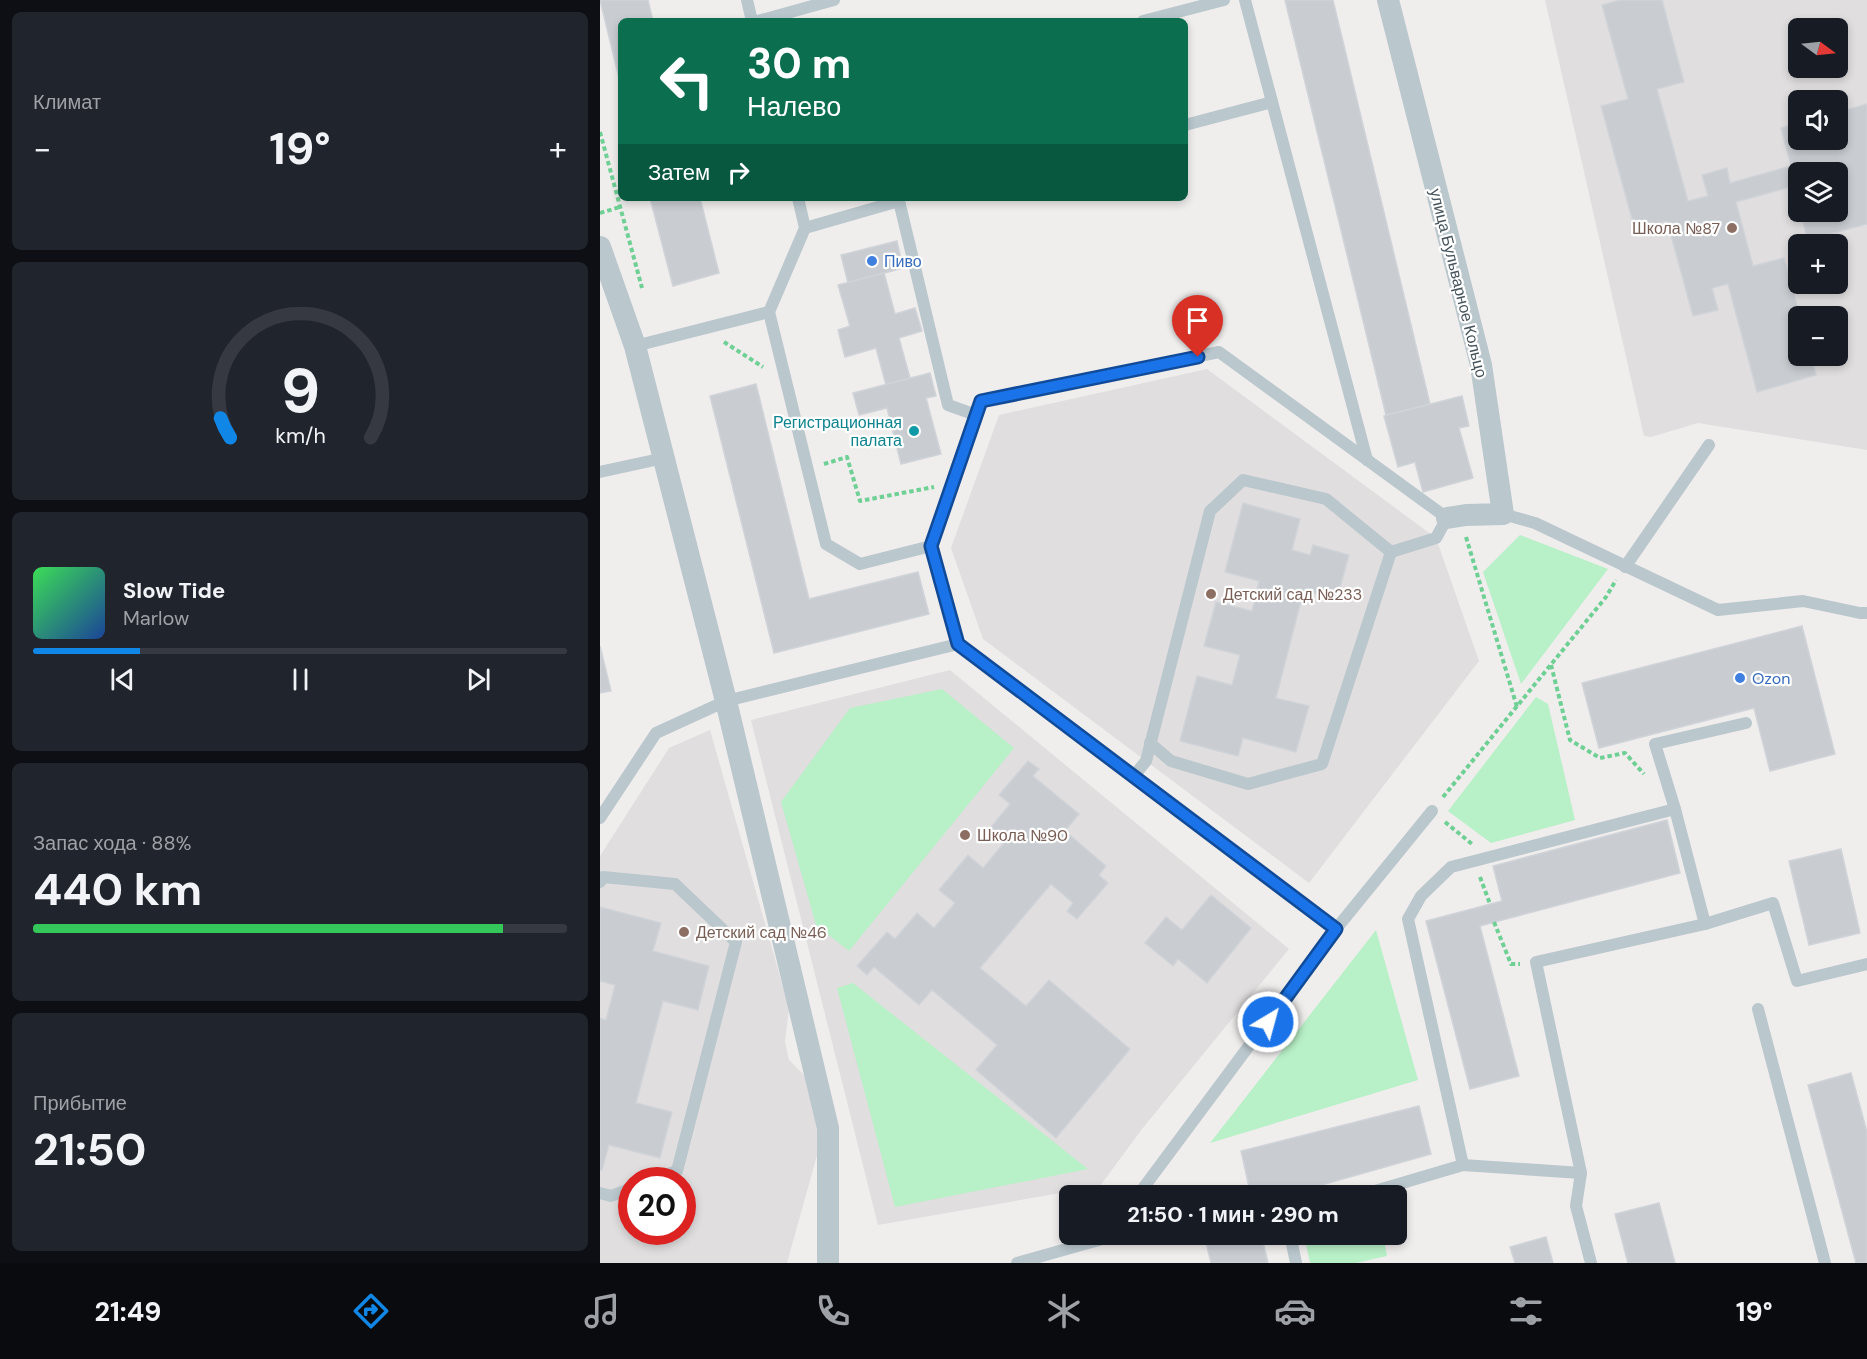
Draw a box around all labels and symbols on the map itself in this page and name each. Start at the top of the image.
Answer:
north arrow [1788,18,1848,78]
street label: улица Бульварное Кольцо [1425,186,1492,380]
place label: Школа №87 [1632,218,1720,239]
marker: Школа №87 [1725,221,1739,235]
place label: Пиво [884,251,922,272]
marker: Пиво [865,254,879,268]
pin [1172,295,1223,357]
place label: Регистрационная палата [773,412,902,451]
marker: Регистрационная палата [907,424,921,438]
place label: Детский сад №233 [1223,584,1362,605]
marker: Детский сад №233 [1204,587,1218,601]
place label: Ozon [1752,668,1790,689]
marker: Ozon [1733,671,1747,685]
place label: Школа №90 [977,825,1068,846]
marker: Школа №90 [958,828,972,842]
place label: Детский сад №46 [696,922,827,943]
marker: Детский сад №46 [677,925,691,939]
position arrow [1236,990,1300,1054]
speed limit sign: 20 [618,1167,696,1245]

